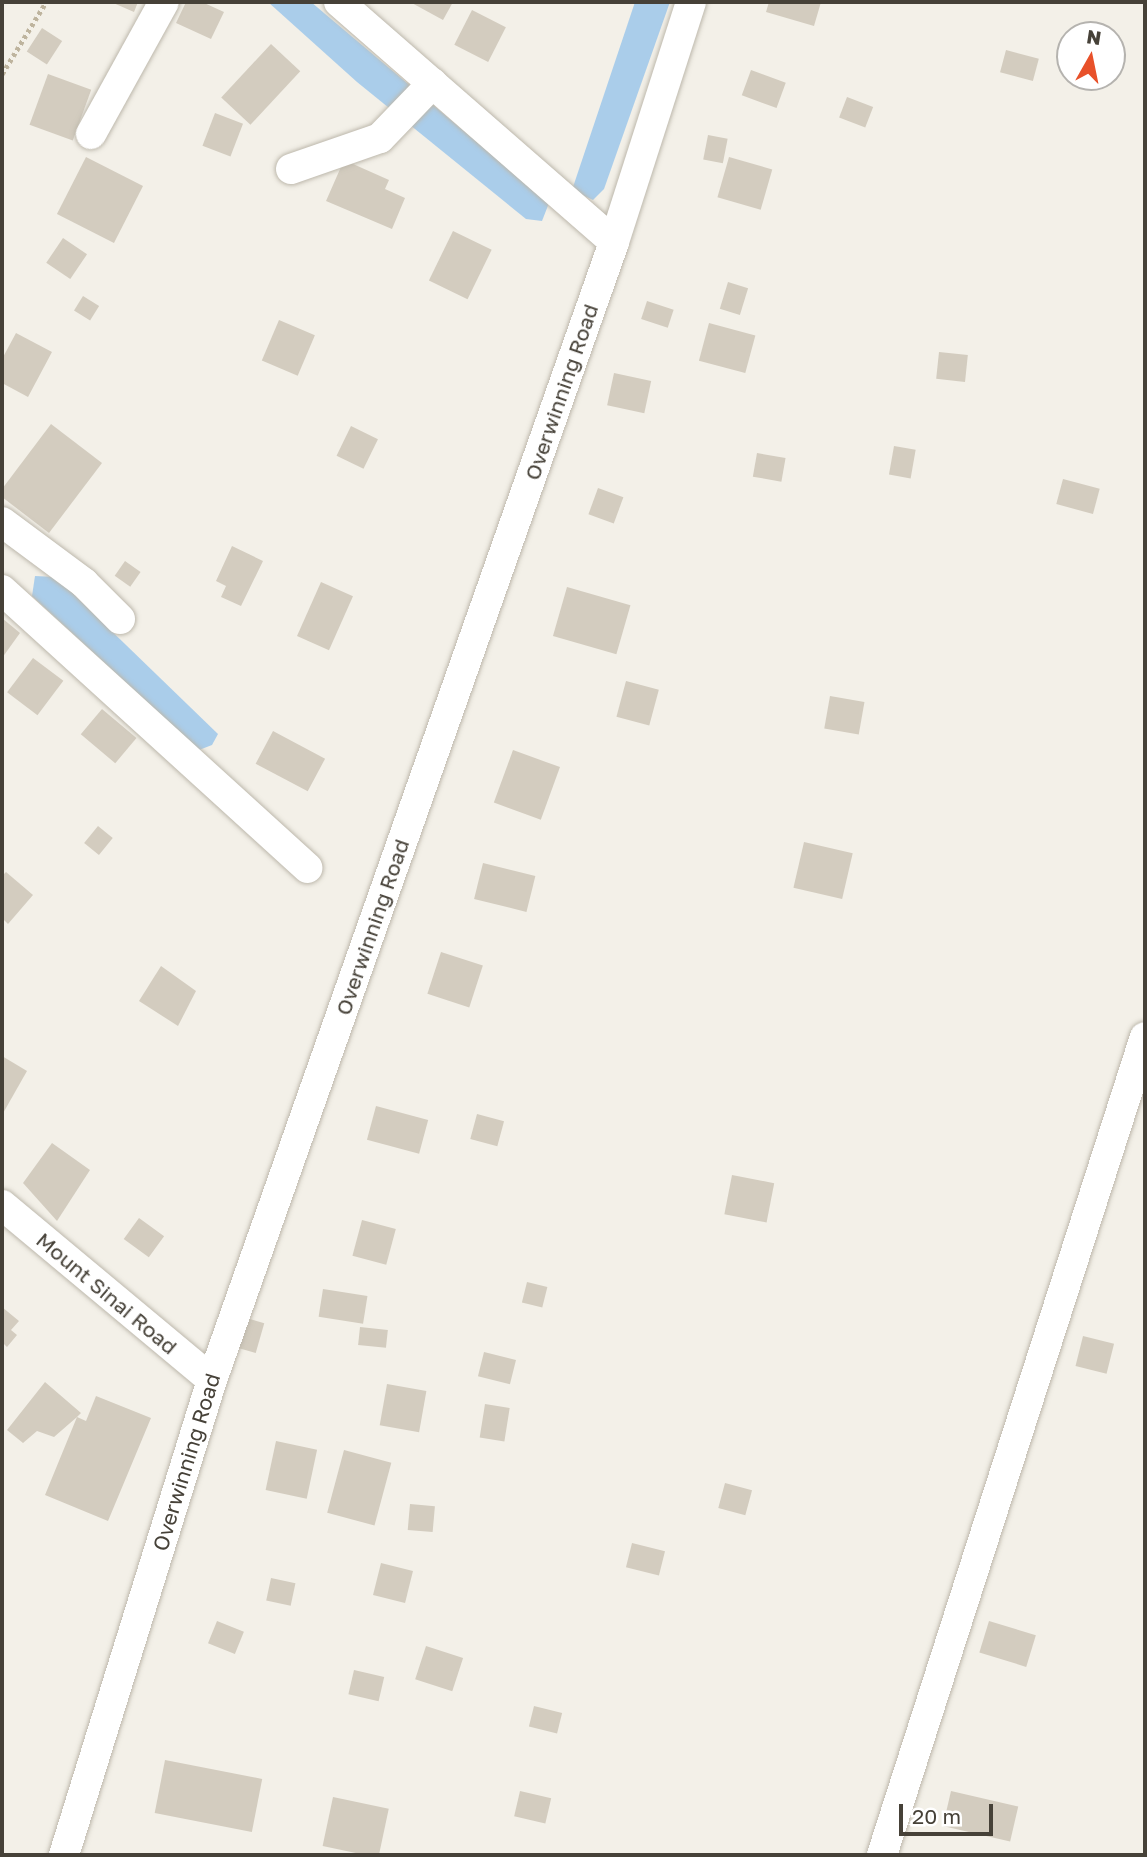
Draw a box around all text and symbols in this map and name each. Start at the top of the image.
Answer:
north arrow [1056,21,1126,91]
text: N [1085,24,1103,49]
street label: Overwinning Road [519,301,603,483]
street label: Overwinning Road [330,836,414,1018]
street label: Mount Sinai Road [32,1227,182,1359]
street label: Overwinning Road [147,1370,225,1554]
scale bar [902,1790,996,1834]
text: 20 m [912,1803,961,1829]

